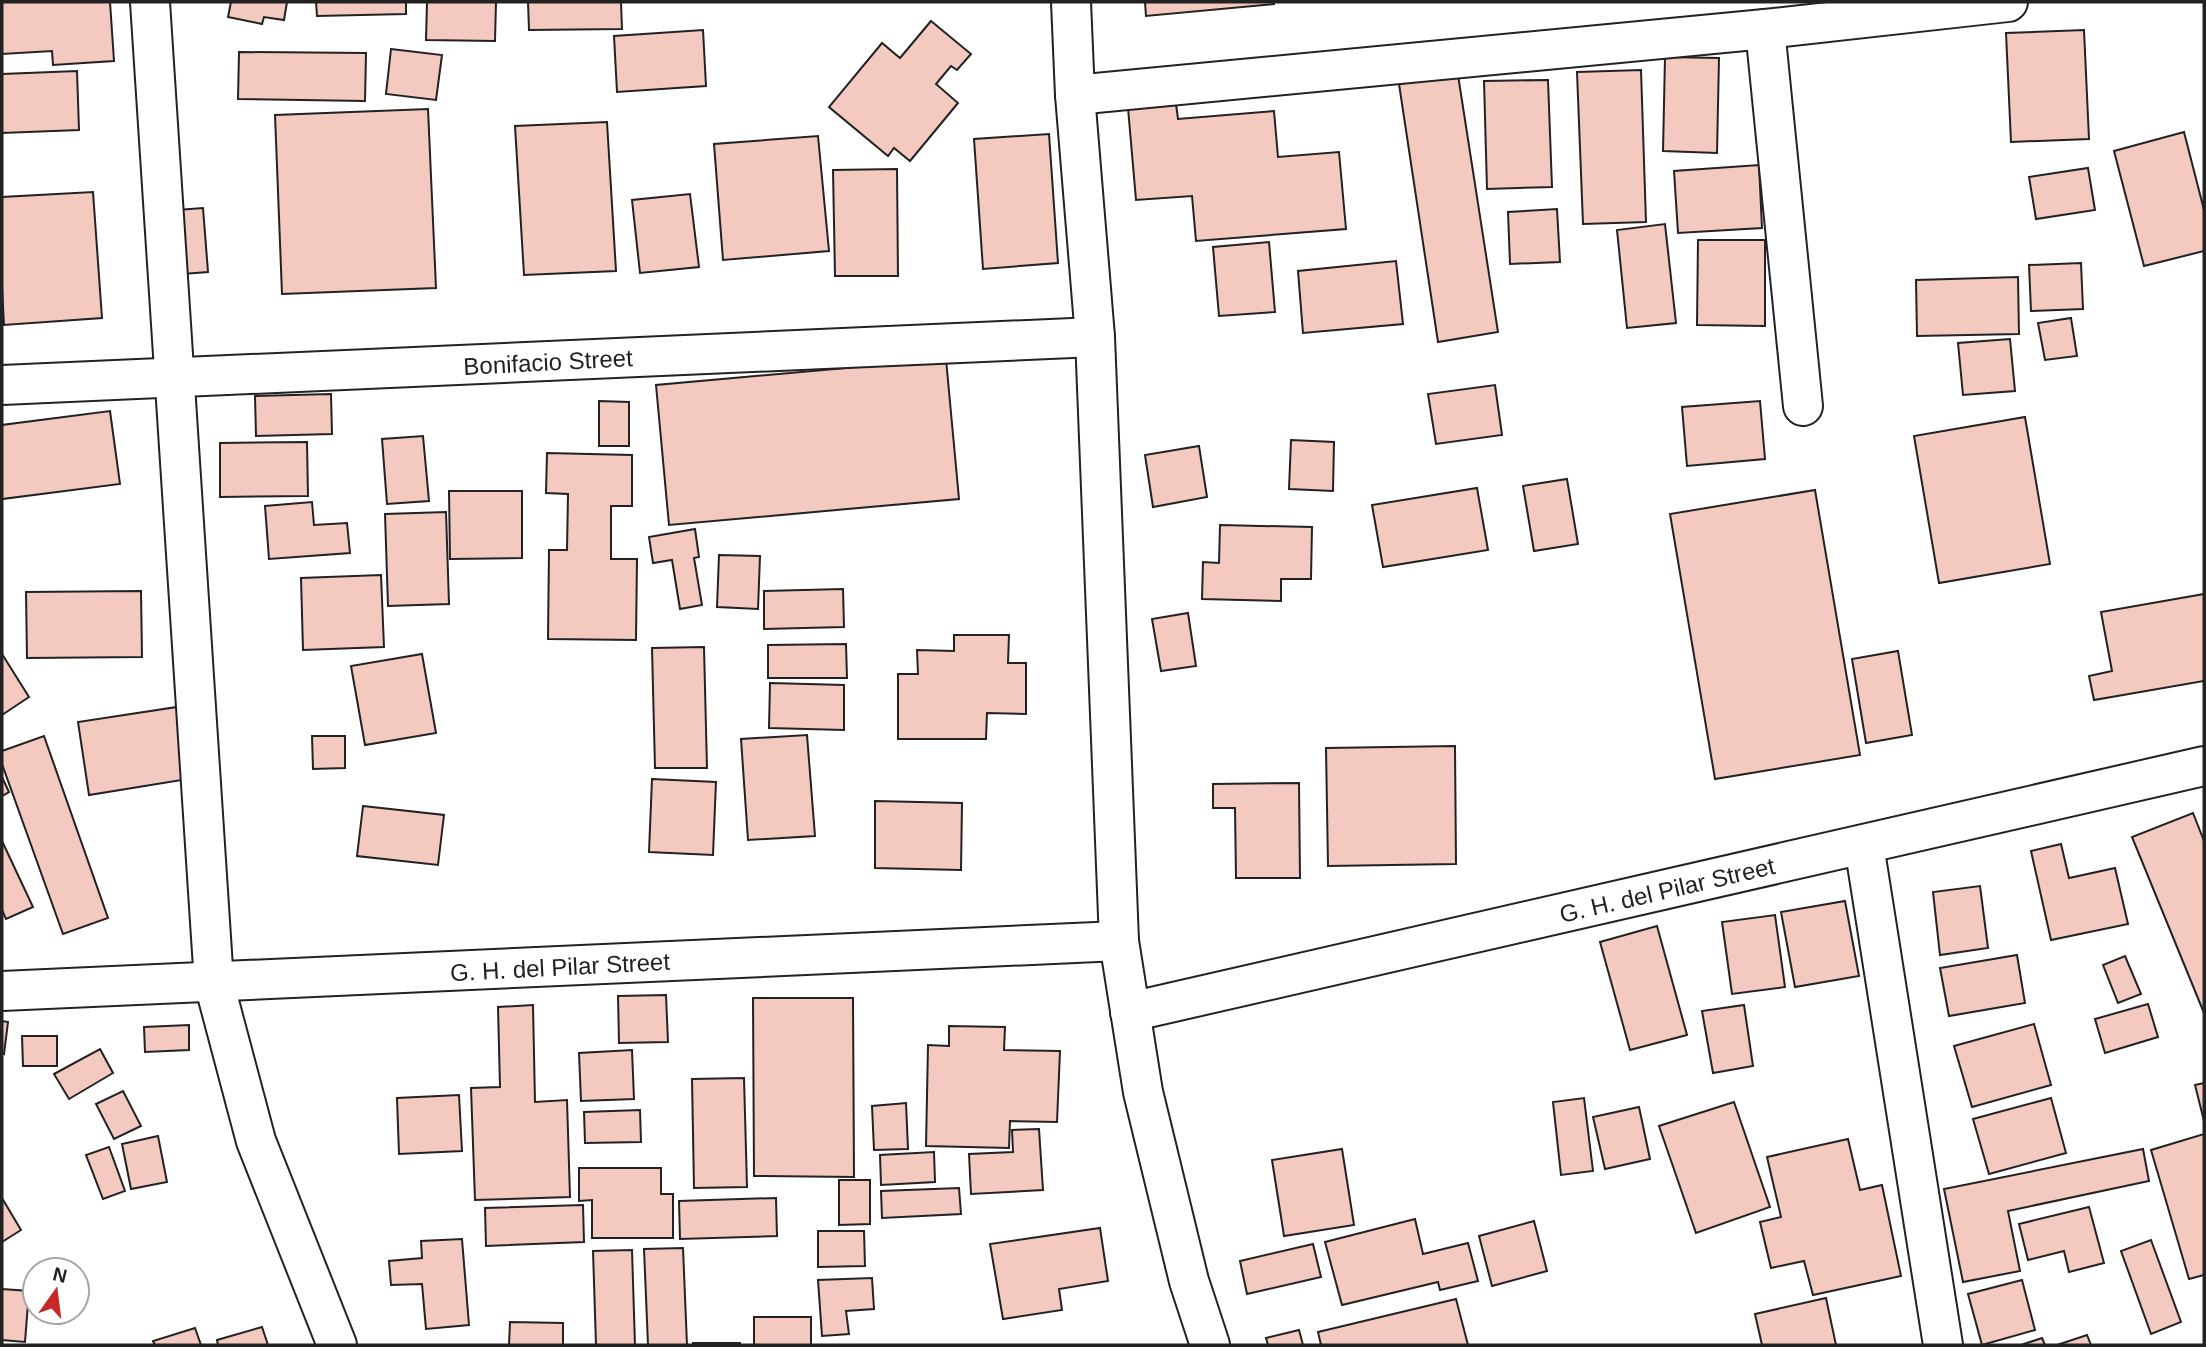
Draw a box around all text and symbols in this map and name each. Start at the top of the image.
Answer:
street label: Bonifacio Street [463,344,634,380]
street label: G. H. del Pilar Street [1557,852,1778,928]
street label: G. H. del Pilar Street [449,948,671,986]
north arrow [21,1256,91,1326]
text: N [51,1263,69,1287]

